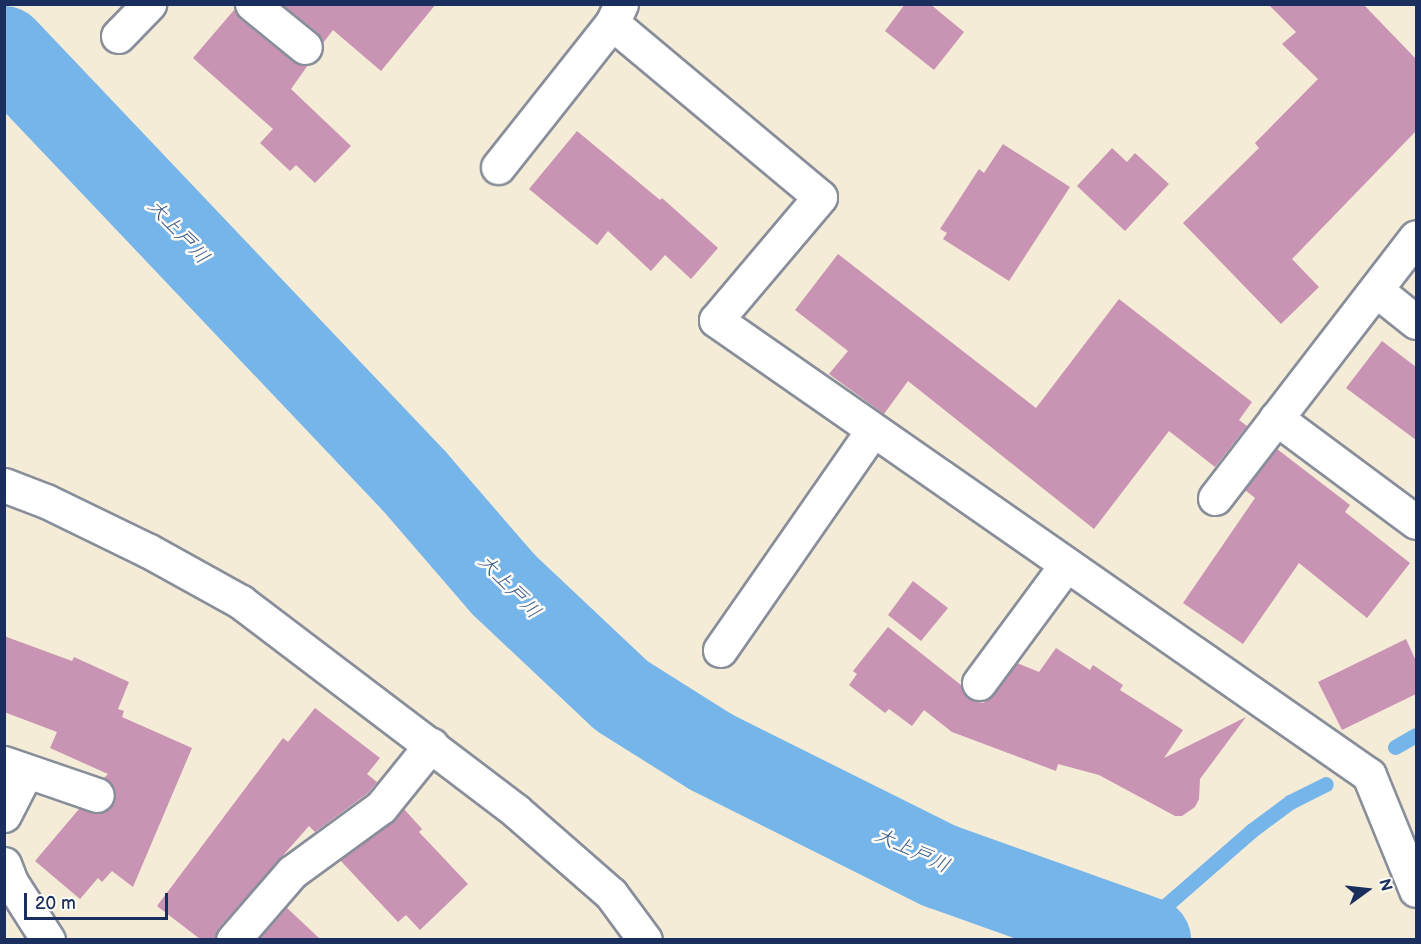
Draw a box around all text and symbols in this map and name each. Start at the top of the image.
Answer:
water label: 大上戸川 [142,195,214,269]
water label: 大上戸川 [473,550,545,624]
water label: 大上戸川 [871,823,953,879]
north arrow [1337,860,1397,920]
text: N [1374,877,1396,893]
scale bar [27,881,171,919]
text: 20 m [35,893,76,914]

